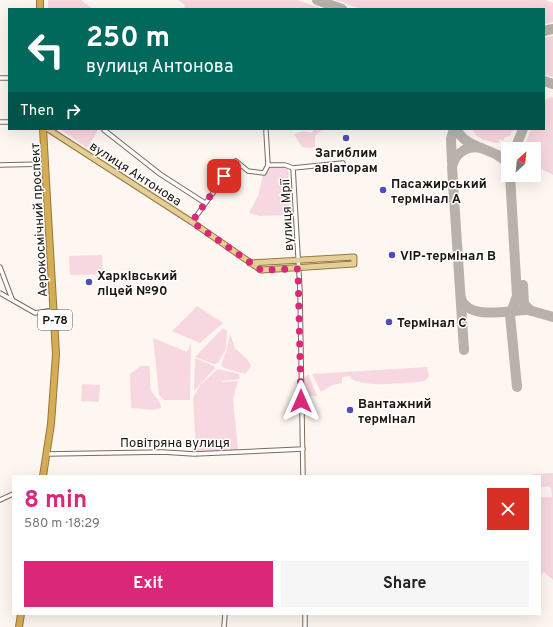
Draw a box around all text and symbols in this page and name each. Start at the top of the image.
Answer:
text: 250 m [86,21,170,57]
icon: left [20,24,72,76]
text: вулиця Антонова [86,56,233,79]
icon: right [62,100,84,122]
text: Then [20,102,54,121]
marker: Загиблим авіаторам [341,133,351,143]
street label: вулиця Антонова [86,139,184,210]
street label: Аерокосмічний проспект [28,142,52,297]
north arrow [501,142,541,182]
map controls [501,142,541,182]
place label: Загиблим авіаторам [314,146,378,177]
pin [207,159,241,193]
icon: arrive [213,165,235,187]
place label: Пасажирський термінал A [391,177,487,208]
street label: вулиця Мрії [278,178,298,251]
marker: Пасажирський термінал A [378,185,388,195]
place label: VIP-термінал B [400,249,496,265]
marker: VIP-термінал B [387,250,397,260]
place label: Харківський ліцей №90 [97,269,177,300]
marker: Харківський ліцей №90 [84,277,94,287]
road number: Р-78 [38,310,72,330]
place label: Термінал C [397,316,467,332]
marker: Термінал C [384,317,394,327]
position arrow [280,380,322,422]
place label: Вантажний термінал [358,397,432,428]
marker: Вантажний термінал [345,405,355,415]
street label: Повітряна вулиця [120,436,230,452]
text: 8 min [24,486,87,516]
button: close [487,488,529,530]
text: 580 m · 18:29 [24,516,100,532]
button: Exit [24,561,273,607]
button: Share [281,561,529,607]

